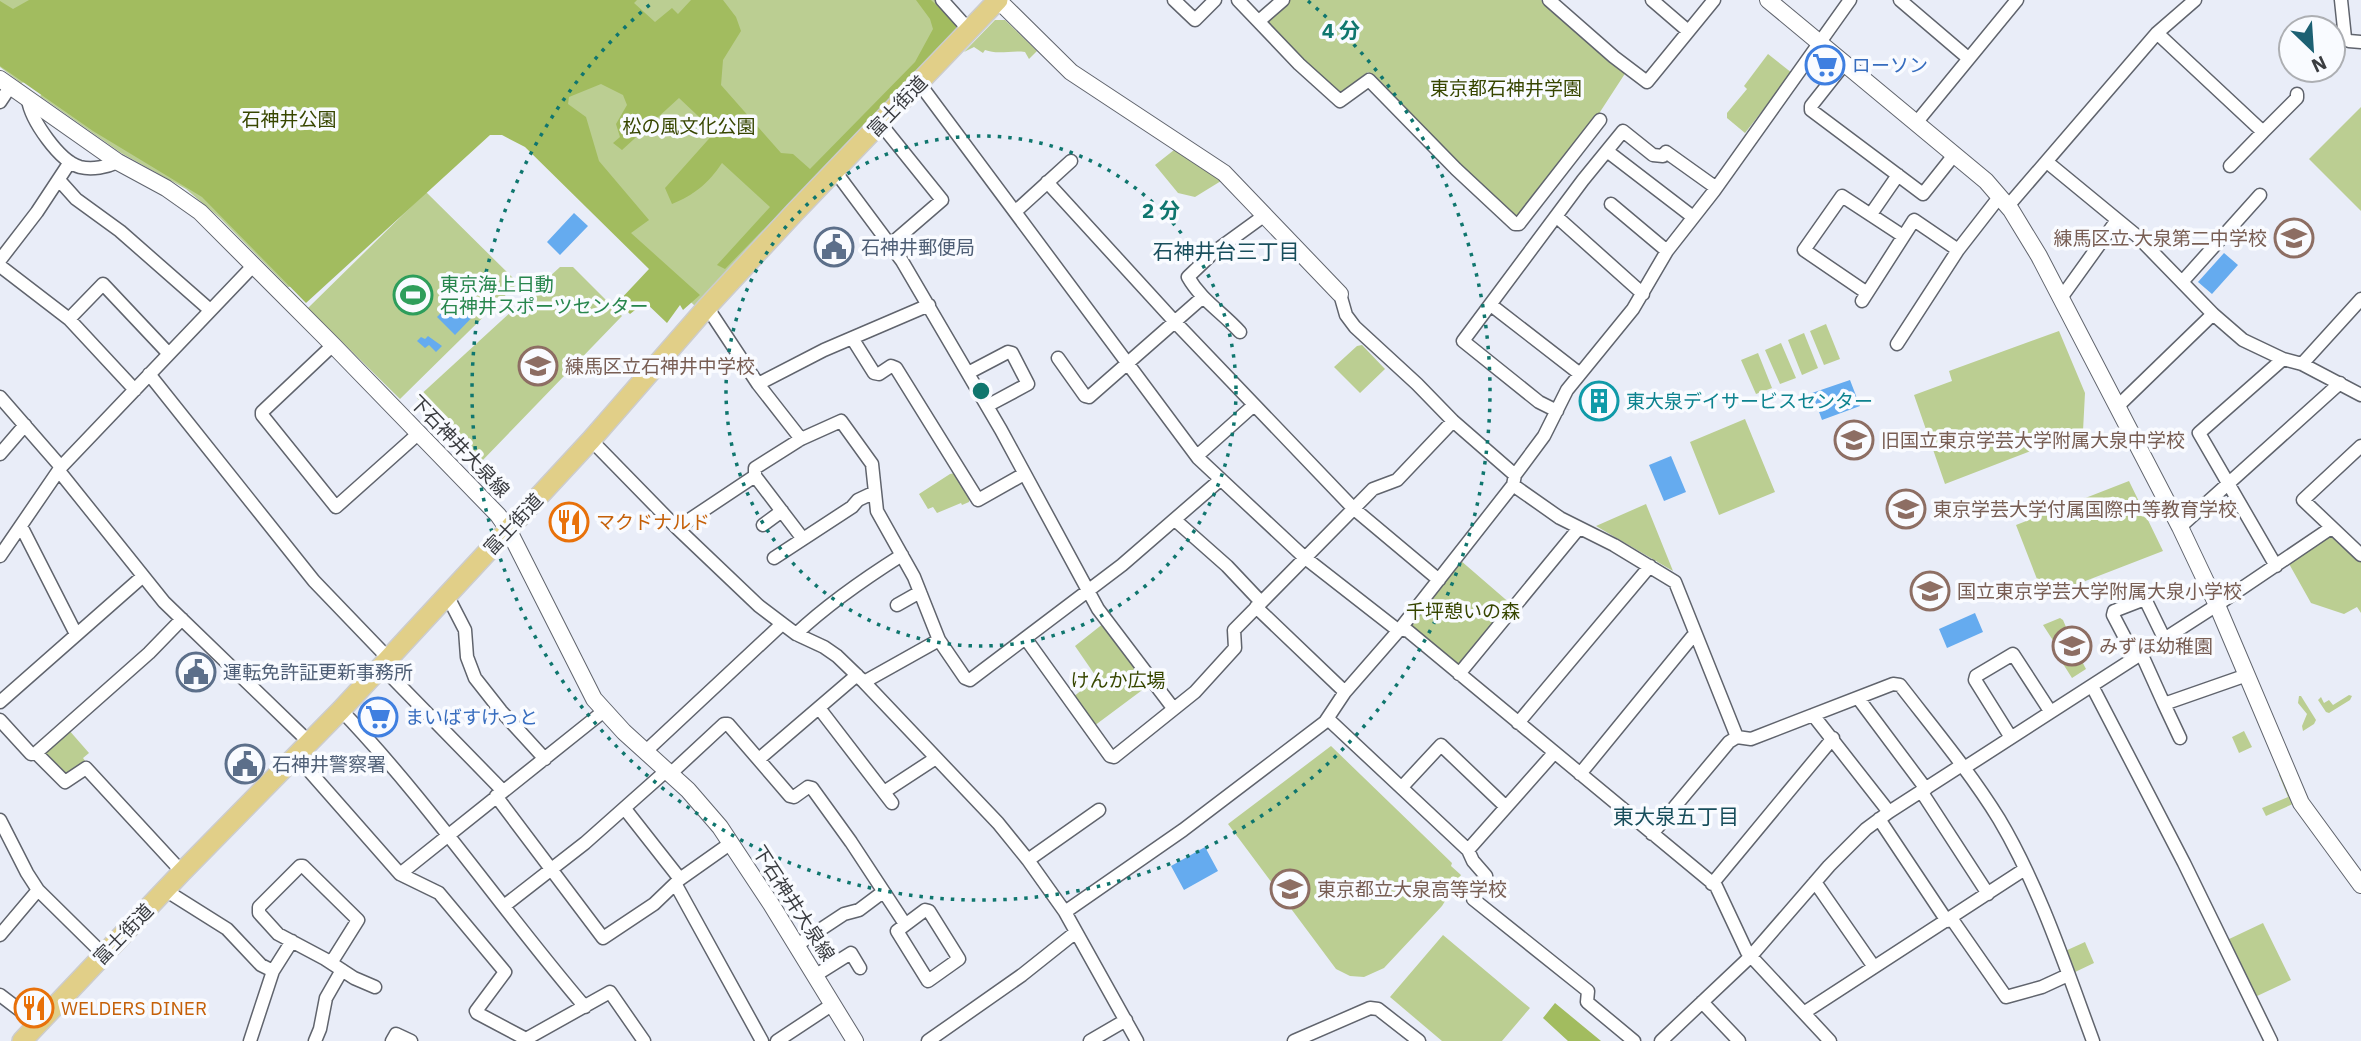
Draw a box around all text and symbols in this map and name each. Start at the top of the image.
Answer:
north arrow [2277,14,2347,84]
text: 4 分 [1322,16,1360,44]
supermarket icon: ローソン [1804,44,1846,86]
text: N [2308,51,2330,78]
place label: ローソン [1852,53,1928,77]
street label: 富士街道 [862,70,932,142]
park label: 東京都石神井学園 [1430,76,1582,100]
park label: 石神井公園 [241,107,337,131]
park label: 松の風文化公園 [622,114,756,138]
text: 2 分 [1142,196,1180,224]
school or university icon: 練馬区立 大泉第二中学校 [2273,217,2315,259]
public building icon: 石神井郵便局 [813,226,855,268]
place label: 練馬区立 大泉第二中学校 [2054,226,2267,250]
place label: 石神井郵便局 [861,235,975,259]
district label: 石神井台三丁目 [1153,237,1300,265]
place label: 東京海上日動 石神井スポーツセンター [440,272,649,318]
sports icon: 東京海上日動 石神井スポーツセンター [392,274,434,316]
school or university icon: 練馬区立石神井中学校 [517,345,559,387]
place label: 練馬区立石神井中学校 [565,354,755,378]
centre of rings [969,379,993,403]
building icon: 東大泉デイサービスセンター [1578,380,1620,422]
place label: 東大泉デイサービスセンター [1626,389,1873,413]
street label: 下石神井大泉線 [405,390,515,502]
school or university icon: 旧国立東京学芸大学附属大泉中学校 [1833,419,1875,461]
place label: 旧国立東京学芸大学附属大泉中学校 [1881,428,2185,452]
street label: 富士街道 [478,488,548,560]
school or university icon: 東京学芸大学付属国際中等教育学校 [1885,488,1927,530]
place label: 東京学芸大学付属国際中等教育学校 [1933,497,2237,521]
restaurant icon: マクドナルド [548,501,590,543]
place label: マクドナルド [596,510,710,534]
school or university icon: 国立東京学芸大学附属大泉小学校 [1909,570,1951,612]
place label: 国立東京学芸大学附属大泉小学校 [1957,579,2242,603]
park label: 千坪憩いの森 [1406,599,1520,623]
school or university icon: みずほ幼稚園 [2051,625,2093,667]
place label: みずほ幼稚園 [2099,634,2213,658]
public building icon: 運転免許証更新事務所 [175,651,217,693]
place label: 運転免許証更新事務所 [223,660,413,684]
park label: けんか広場 [1070,668,1166,692]
supermarket icon: まいばすけっと [357,696,399,738]
place label: まいばすけっと [405,705,538,729]
public building icon: 石神井警察署 [224,743,266,785]
place label: 石神井警察署 [272,752,386,776]
district label: 東大泉五丁目 [1613,802,1739,830]
street label: 下石神井大泉線 [748,841,840,965]
school or university icon: 東京都立大泉高等学校 [1269,868,1311,910]
place label: 東京都立大泉高等学校 [1317,877,1507,901]
street label: 富士街道 [88,898,158,970]
restaurant icon: WELDERS DINER [13,987,55,1029]
place label: WELDERS DINER [61,996,207,1020]

